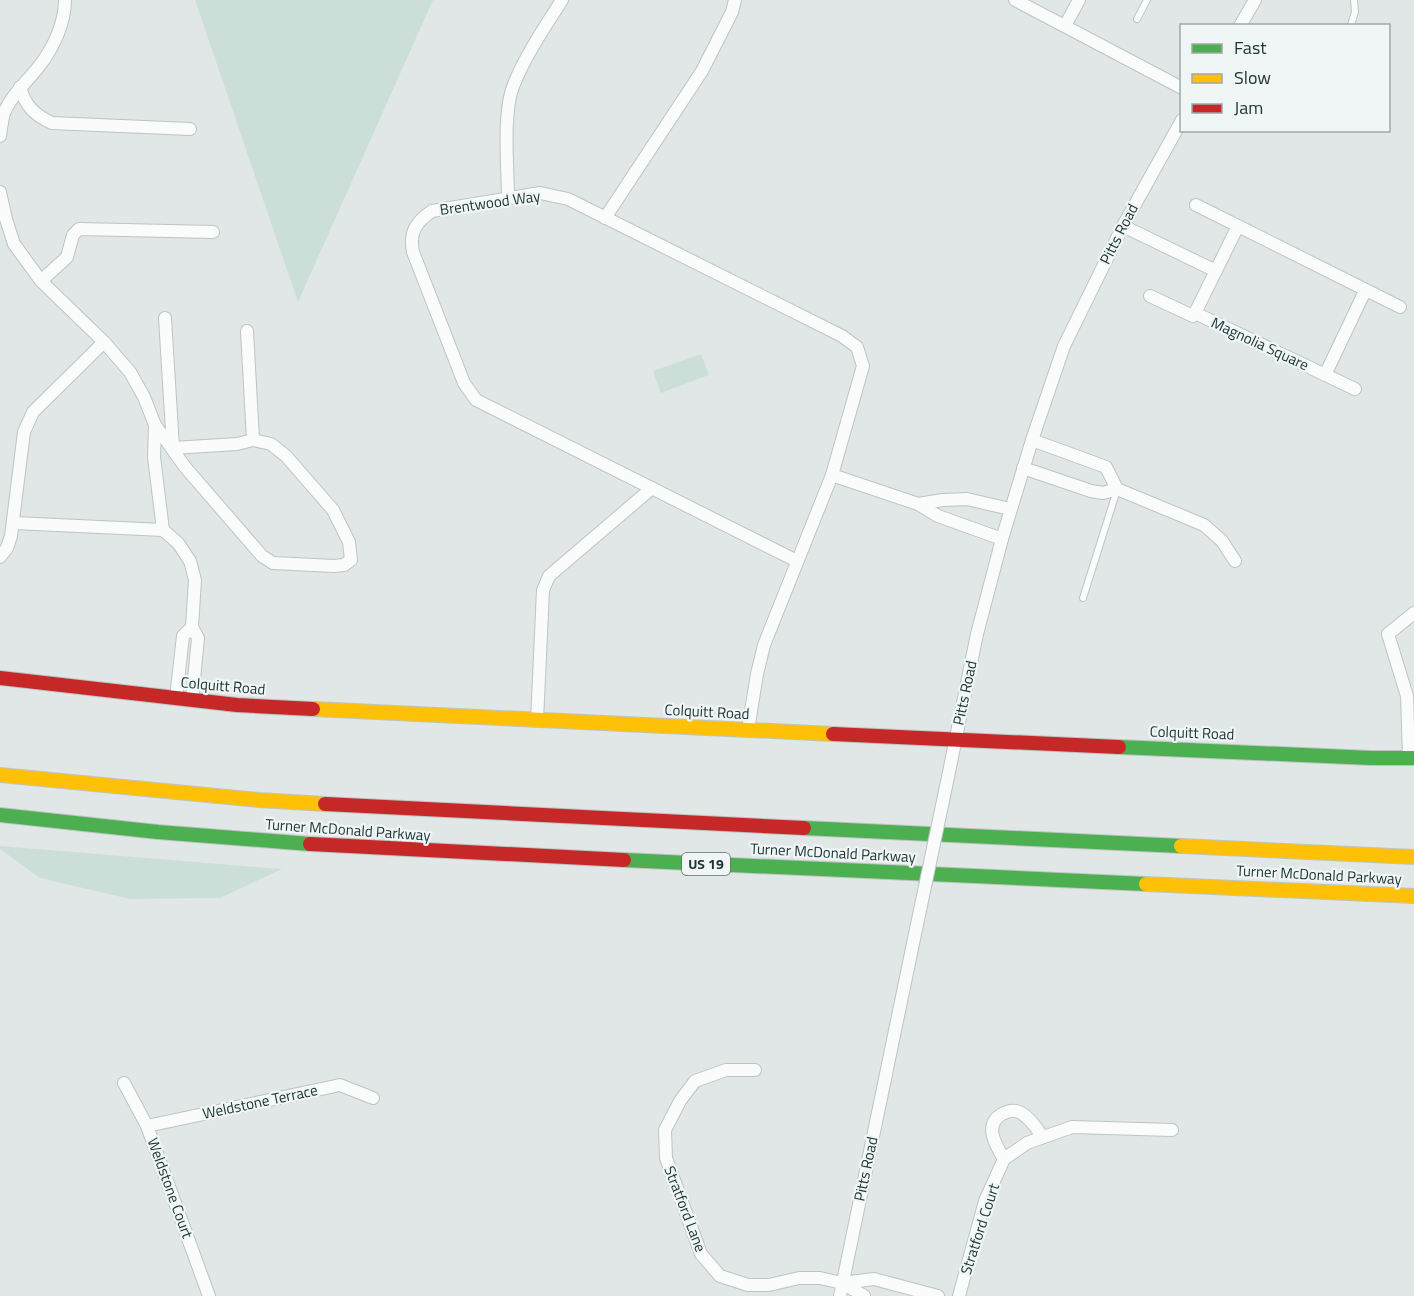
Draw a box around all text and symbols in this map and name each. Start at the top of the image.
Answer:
legend [1180,24,1390,132]
text: Fast [1234,34,1267,61]
text: Slow [1234,64,1271,91]
text: Jam [1234,94,1263,121]
street label: Brentwood Way [438,184,542,221]
street label: Pitts Road [1093,199,1144,268]
street label: Magnolia Square [1208,311,1313,376]
street label: Pitts Road [946,658,983,727]
street label: Colquitt Road [180,670,266,701]
street label: Colquitt Road [664,698,750,725]
street label: Colquitt Road [1149,720,1235,745]
street label: Turner McDonald Parkway [265,812,431,847]
street label: Turner McDonald Parkway [750,837,916,868]
road number: US 19 [682,853,730,875]
street label: Turner McDonald Parkway [1236,859,1402,890]
street label: Weldstone Terrace [200,1078,320,1125]
street label: Weldstone Court [142,1134,200,1242]
street label: Pitts Road [847,1134,884,1203]
street label: Stratford Lane [659,1162,712,1255]
street label: Stratford Court [954,1180,1005,1277]

